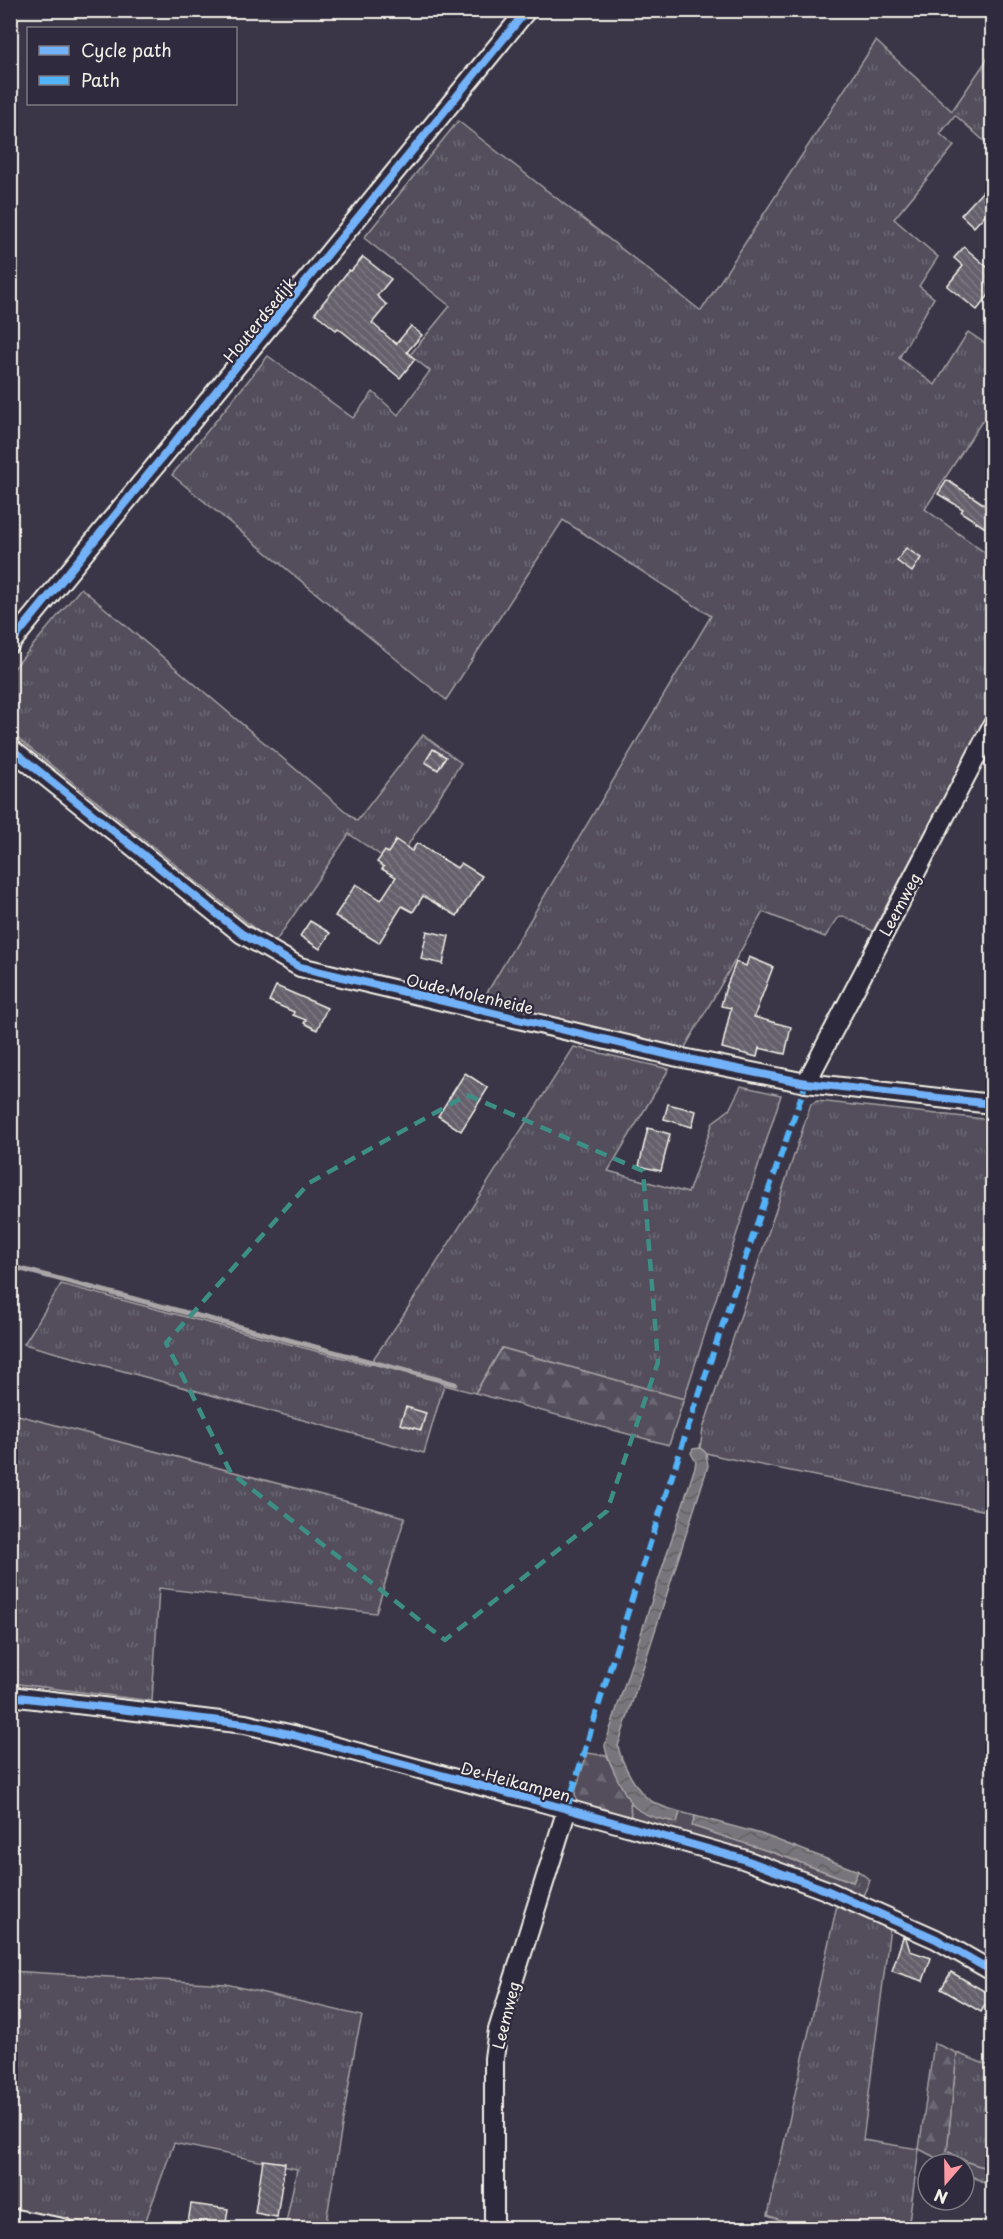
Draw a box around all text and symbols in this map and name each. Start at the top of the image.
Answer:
legend [27,27,237,105]
text: Cycle path [81,36,172,63]
text: Path [81,66,120,93]
street label: Houterdsedijk [217,271,301,367]
street label: Leemweg [872,868,926,940]
street label: Oude Molenheide [404,967,537,1019]
street label: De Heikampen [458,1755,574,1807]
street label: Leemweg [485,1978,525,2052]
north arrow [916,2152,976,2212]
text: N [930,2184,951,2210]

